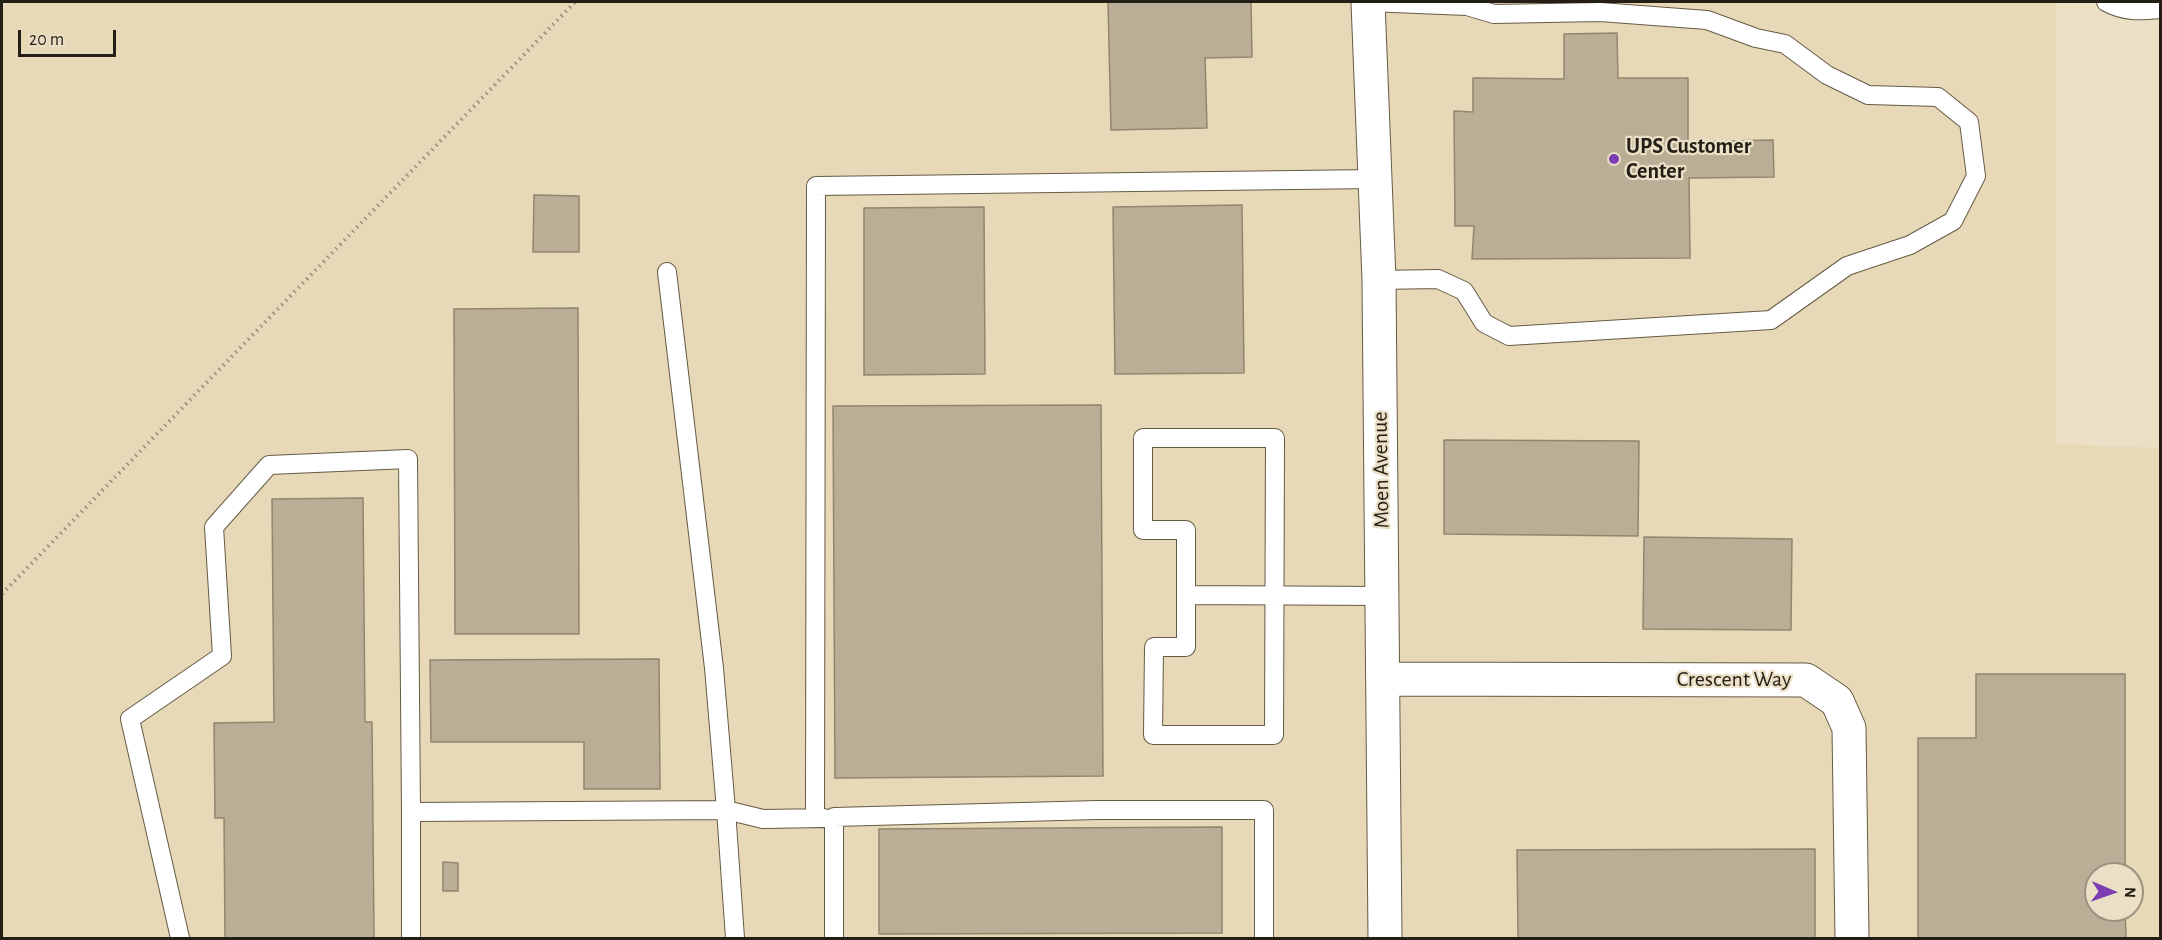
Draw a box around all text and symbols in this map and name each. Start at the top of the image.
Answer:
scale bar [21,18,118,56]
text: 20 m [29,31,64,49]
place label: UPS Customer Center [1626,133,1751,184]
marker: UPS Customer Center [1607,152,1621,166]
street label: Moen Avenue [1367,411,1395,529]
street label: Crescent Way [1677,666,1791,692]
north arrow [2084,862,2144,922]
text: N [2122,887,2138,898]

